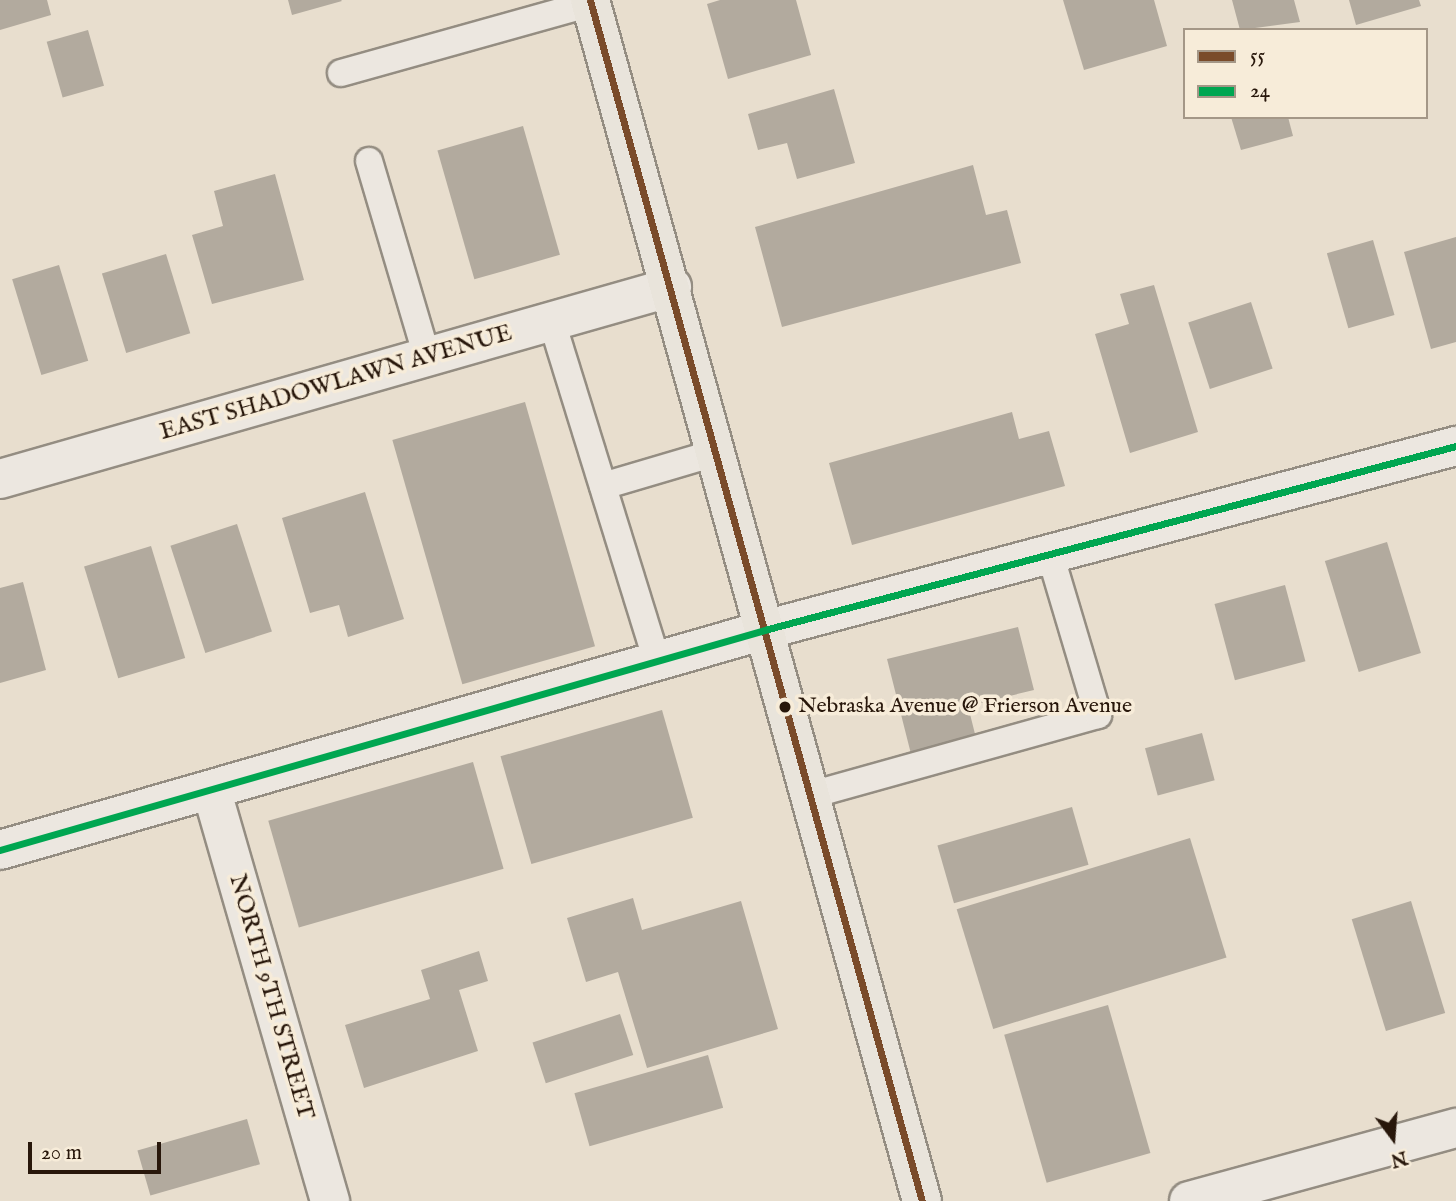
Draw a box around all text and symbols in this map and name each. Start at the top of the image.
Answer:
legend [1183,28,1428,119]
text: 55 [1250,43,1265,70]
text: 24 [1250,78,1270,105]
street label: EAST SHADOWLAWN AVENUE [157,319,515,447]
place label: Nebraska Avenue @ Frierson Avenue [798,694,1132,720]
marker: Nebraska Avenue @ Frierson Avenue [778,700,792,714]
street label: NORTH 9TH STREET [222,871,320,1123]
north arrow [1358,1103,1428,1173]
scale bar [32,1128,164,1172]
text: 20 m [41,1140,82,1167]
text: N [1388,1144,1410,1172]

